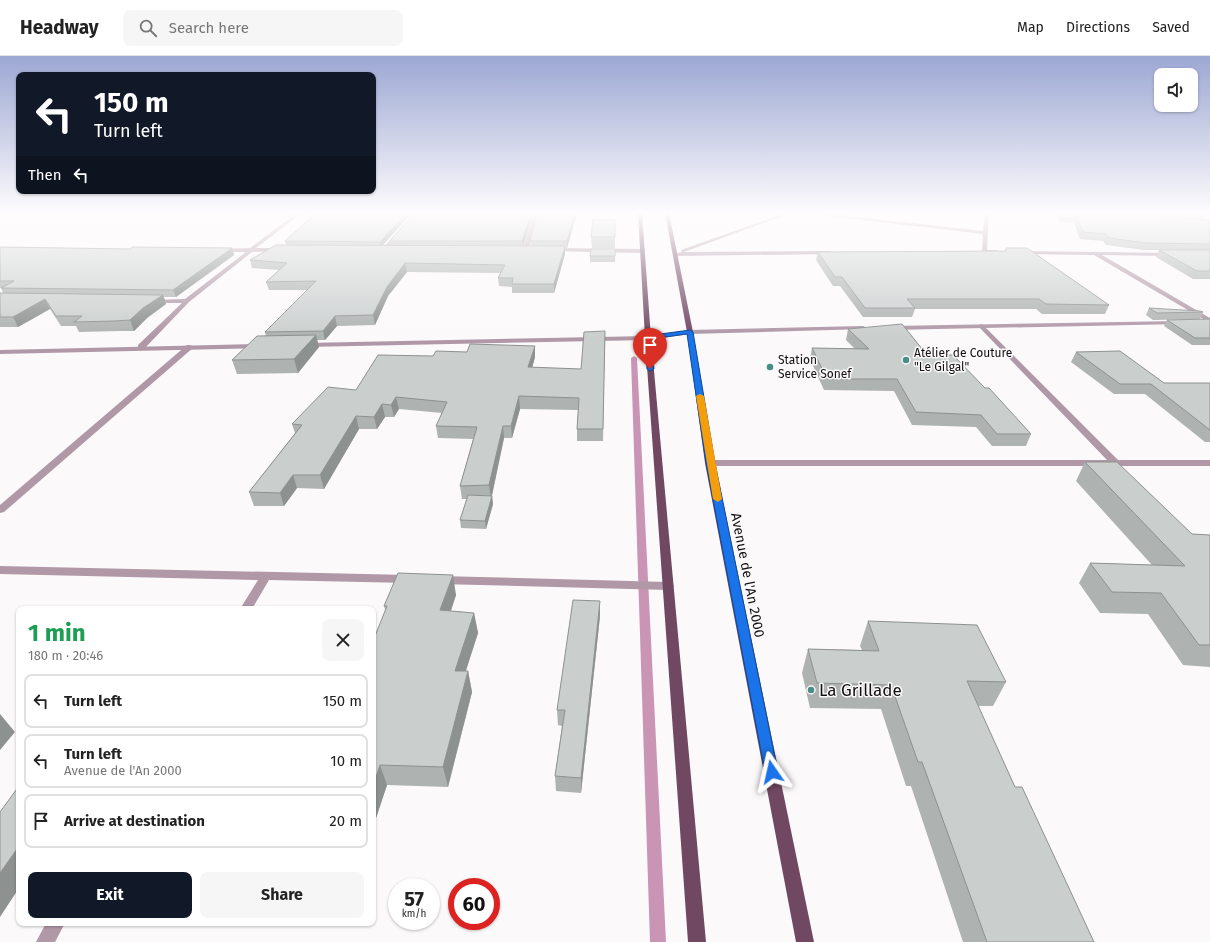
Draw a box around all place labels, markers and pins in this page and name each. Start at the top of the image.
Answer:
pin [633,328,667,369]
place label: Atélier de Couture "Le Gilgal" [914,346,1012,374]
place label: Station Service Sonef [778,353,852,381]
marker: Atélier de Couture "Le Gilgal" [901,355,911,365]
marker: Station Service Sonef [765,362,775,372]
place label: La Grillade [819,680,902,701]
marker: La Grillade [806,685,816,695]

